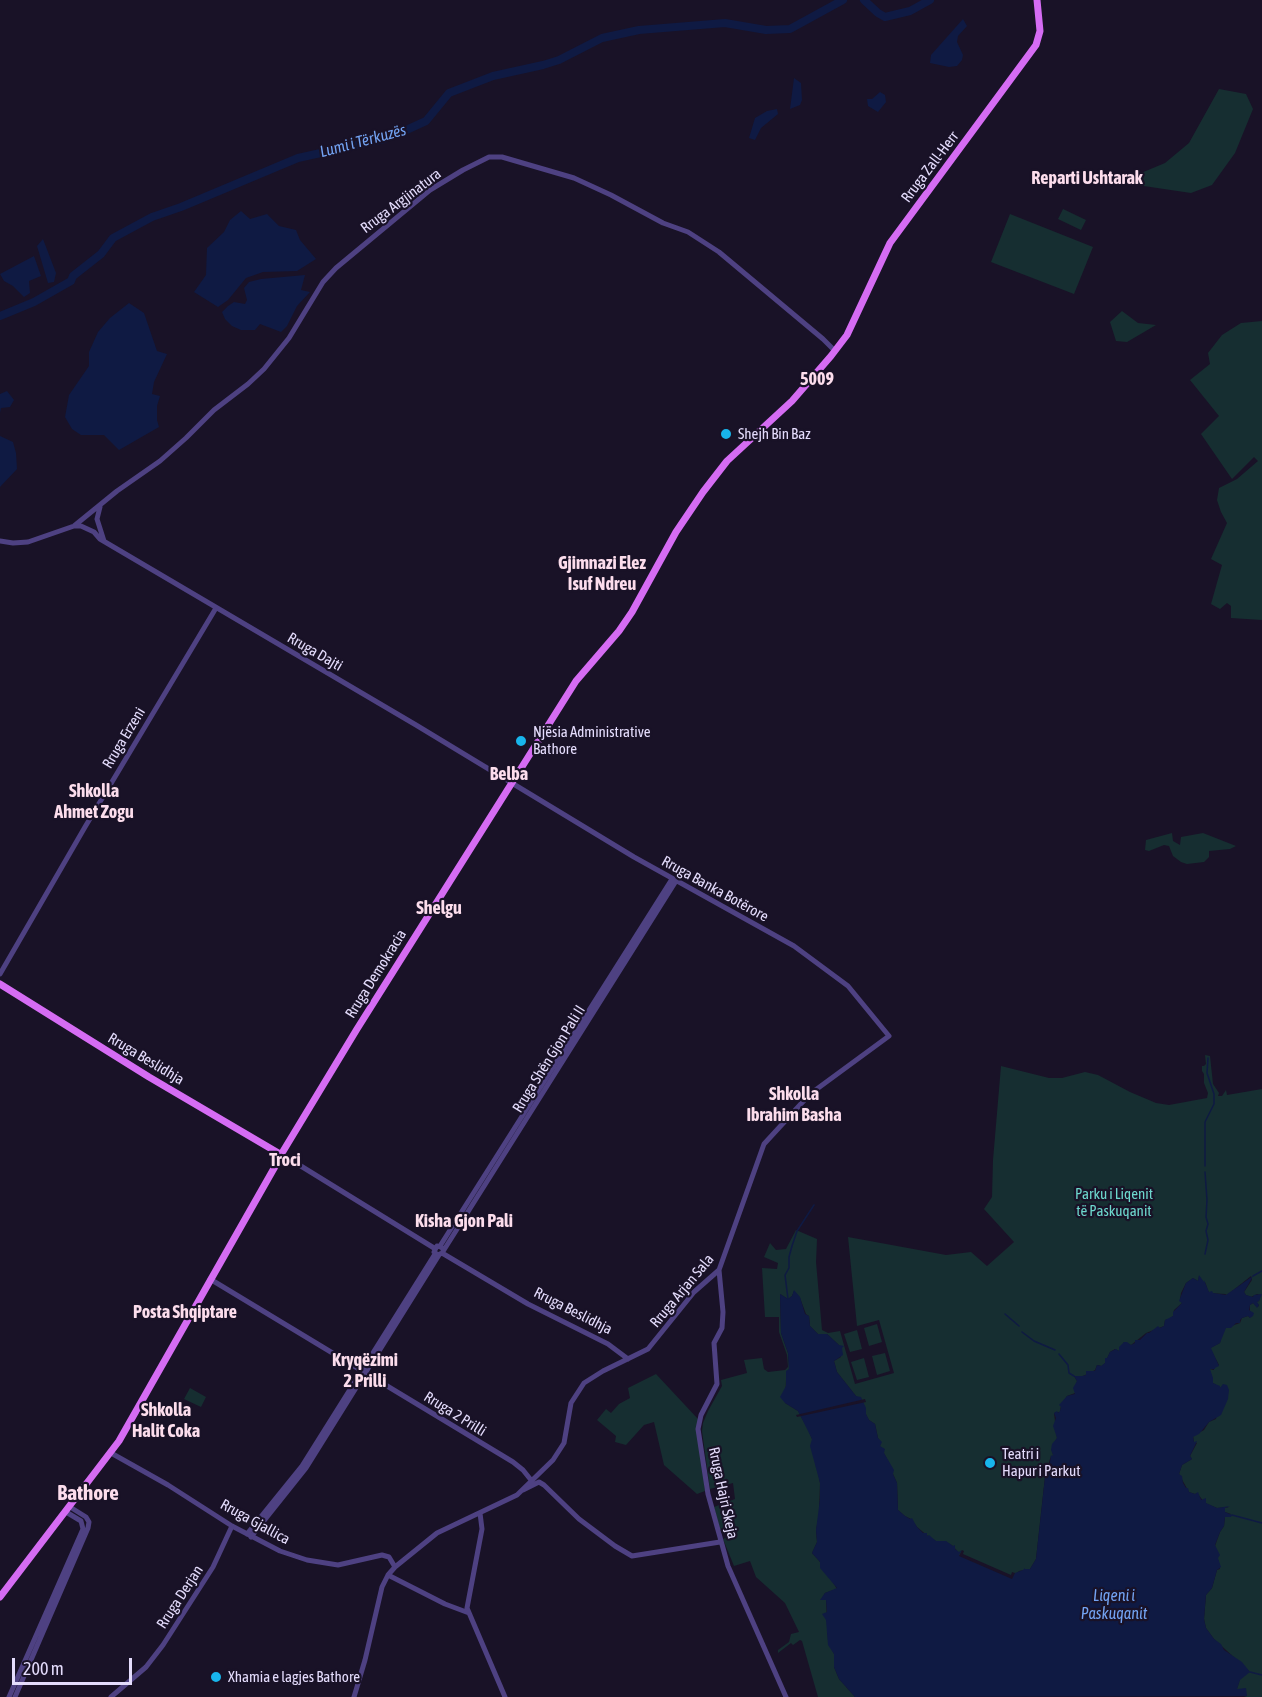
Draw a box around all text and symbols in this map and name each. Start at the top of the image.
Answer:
water label: Lumi i Tërkuzës [318,120,408,162]
street label: Rruga Zall-Herr [897,128,963,206]
street label: Rruga Argjinatura [357,165,445,237]
district label: Reparti Ushtarak [1031,167,1143,189]
district label: 5009 [800,368,834,390]
place label: Shejh Bin Baz [738,425,811,443]
marker: Shejh Bin Baz [719,427,733,441]
district label: Gjimnazi Elez Isuf Ndreu [558,552,646,594]
street label: Rruga Dajti [284,629,346,675]
street label: Rruga Erzeni [99,704,149,772]
place label: Njësia Administrative Bathore [533,723,651,758]
marker: Njësia Administrative Bathore [514,734,528,748]
district label: Belba [490,763,528,785]
district label: Shkolla Ahmet Zogu [54,780,134,822]
street label: Rruga Banka Botërore [659,852,771,926]
district label: Shelgu [416,897,462,919]
street label: Rruga Demokracia [342,926,410,1022]
street label: Rruga Shën Gjon Pali II [509,1002,589,1116]
street label: Rruga Beslidhja [105,1029,187,1089]
district label: Shkolla Ibrahim Basha [746,1083,842,1126]
district label: Troci [269,1149,301,1171]
park label: Parku i Liqenit të Paskuqanit [1075,1185,1153,1220]
district label: Kisha Gjon Pali [415,1210,513,1232]
street label: Rruga Arjan Sala [646,1251,718,1331]
street label: Rruga Beslidhja [531,1284,615,1338]
district label: Posta Shqiptare [133,1301,237,1323]
district label: Kryqëzimi 2 Prilli [332,1349,398,1392]
street label: Rruga 2 Prilli [421,1388,489,1440]
district label: Shkolla Halit Coka [132,1399,200,1442]
place label: Teatri i Hapur i Parkut [1002,1445,1081,1480]
street label: Rruga Hajri Skeja [705,1446,741,1540]
marker: Teatri i Hapur i Parkut [983,1456,997,1470]
district label: Bathore [57,1480,119,1506]
street label: Rruga Gjallica [217,1496,293,1548]
street label: Rruga Derjan [153,1562,207,1632]
water label: Liqeni i Paskuqanit [1081,1586,1147,1624]
scale bar [15,1646,135,1684]
text: 200 m [23,1658,64,1679]
place label: Xhamia e lagjes Bathore [228,1668,360,1686]
marker: Xhamia e lagjes Bathore [209,1670,223,1684]

